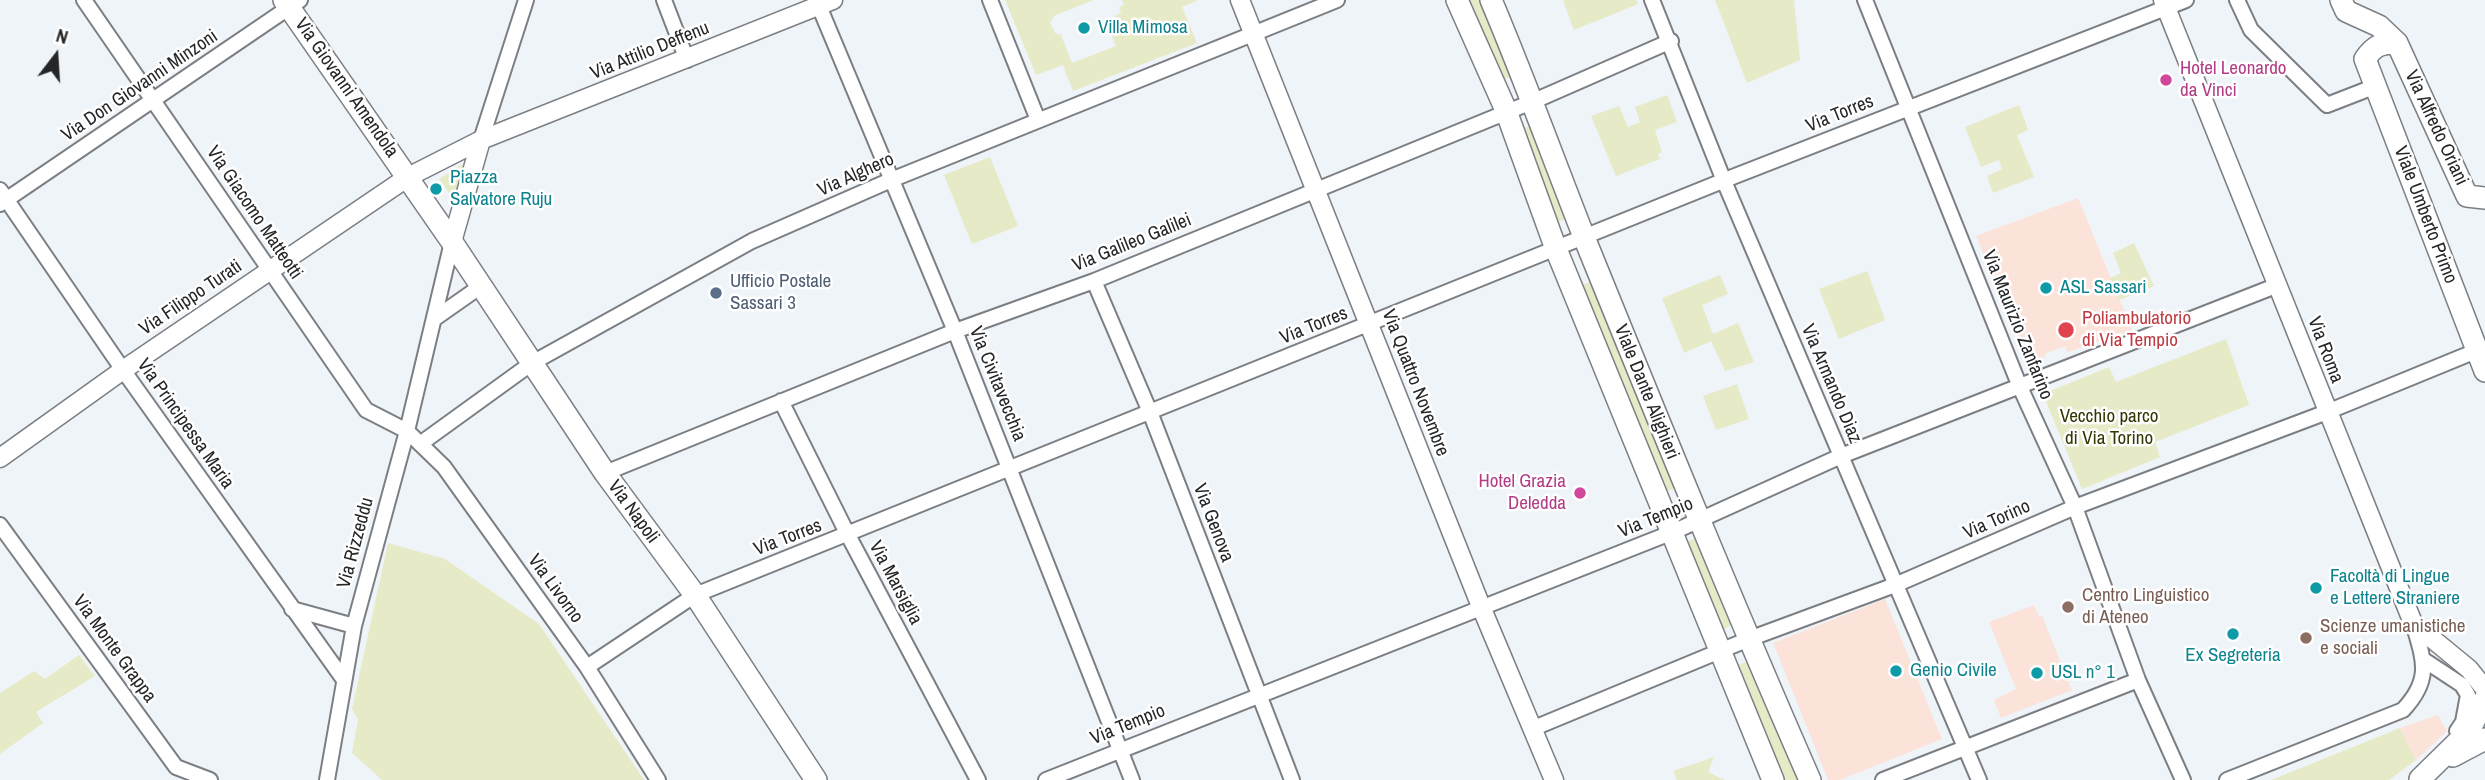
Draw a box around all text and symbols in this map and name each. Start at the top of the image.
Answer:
street label: Via Giovanni Amendola [289,14,403,162]
street label: Via Attilio Deffenu [587,17,713,85]
place label: Villa Mimosa [1098,17,1188,39]
marker: Villa Mimosa [1076,20,1092,36]
north arrow [21,21,91,91]
text: N [53,22,71,50]
street label: Via Don Giovanni Minzoni [58,25,222,147]
place label: Hotel Leonardo da Vinci [2180,58,2287,102]
street label: Via Alfredo Oriani [2399,67,2473,189]
marker: Hotel Leonardo da Vinci [2158,72,2174,88]
street label: Via Torres [1803,90,1877,138]
street label: Via Giacomo Matteotti [201,142,307,284]
street label: Viale Umberto Primo [2388,143,2462,287]
street label: Via Alghero [814,148,898,202]
place label: Piazza Salvatore Ruju [450,167,552,211]
marker: Piazza Salvatore Ruju [428,181,444,197]
street label: Via Galileo Galilei [1069,209,1195,277]
street label: Via Maurizio Zanfarino [1977,247,2057,403]
street label: Via Filippo Turati [135,255,247,341]
place label: Ufficio Postale Sassari 3 [730,271,831,315]
place label: ASL Sassari [2060,277,2147,299]
marker: ASL Sassari [2038,280,2054,296]
marker: Ufficio Postale Sassari 3 [708,285,724,301]
street label: Via Torres [1277,302,1351,350]
street label: Via Quattro Novembre [1376,306,1454,460]
place label: Poliambulatorio di Via Tempio [2082,308,2191,352]
street label: Via Roma [2302,314,2348,386]
marker: Poliambulatorio di Via Tempio [2056,320,2076,340]
street label: Viale Dante Alighieri [1609,321,1683,463]
street label: Via Armando Diaz [1796,321,1866,447]
street label: Via Civitavecchia [964,323,1030,445]
street label: Via Principessa Maria [132,354,238,494]
park label: Vecchio parco di Via Torino [2060,406,2158,450]
place label: Hotel Grazia Deledda [1479,471,1566,515]
street label: Via Napoli [602,476,664,548]
street label: Via Genova [1188,481,1238,565]
marker: Hotel Grazia Deledda [1572,485,1588,501]
street label: Via Tempio [1615,493,1697,543]
street label: Via Rizzeddu [333,495,379,591]
street label: Via Torino [1960,495,2034,545]
street label: Via Torres [751,515,825,561]
street label: Via Marsiglia [863,537,927,629]
street label: Via Livorno [522,550,588,628]
place label: Facoltà di Lingue e Lettere Straniere [2330,566,2460,610]
marker: Facoltà di Lingue e Lettere Straniere [2308,580,2324,596]
place label: Centro Linguistico di Ateneo [2082,585,2209,629]
street label: Via Monte Grappa [67,591,161,707]
marker: Centro Linguistico di Ateneo [2060,599,2076,615]
place label: Scienze umanistiche e sociali [2320,616,2466,660]
marker: Ex Segreteria [2225,626,2241,642]
marker: Scienze umanistiche e sociali [2298,630,2314,646]
place label: Ex Segreteria [2185,645,2281,667]
place label: Genio Civile [1910,660,1997,682]
place label: USL n° 1 [2051,662,2115,684]
marker: Genio Civile [1888,663,1904,679]
marker: USL n° 1 [2029,665,2045,681]
street label: Via Tempio [1087,700,1169,750]

